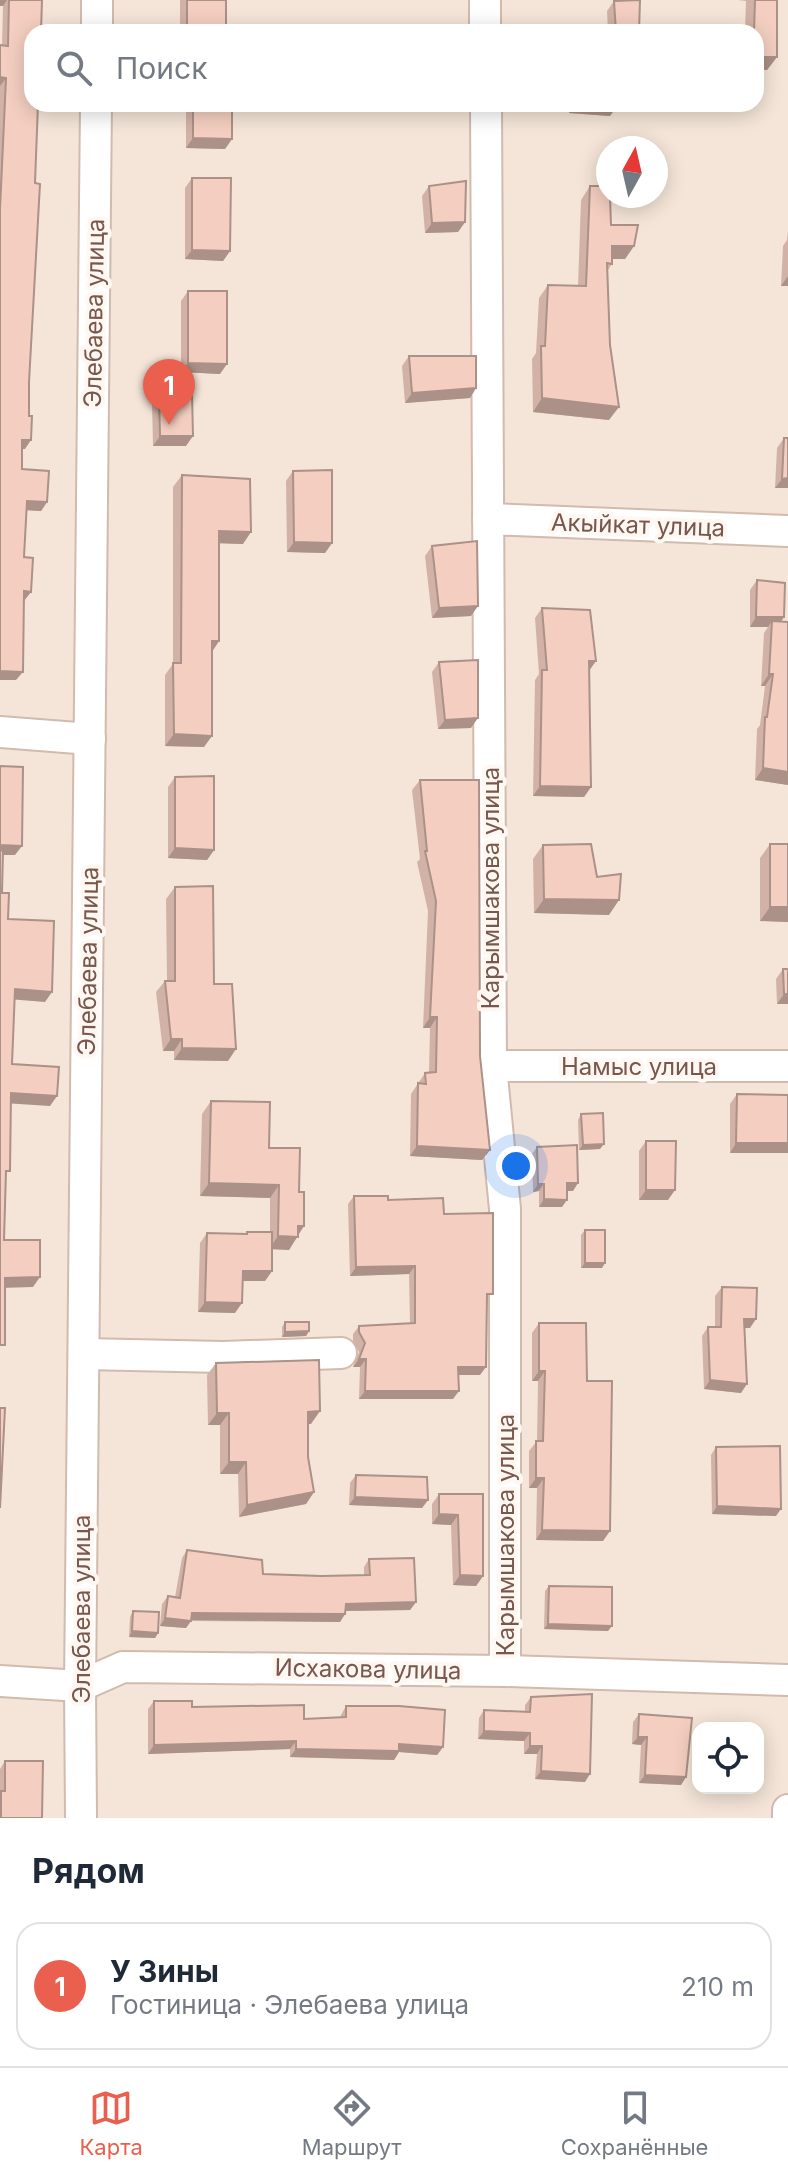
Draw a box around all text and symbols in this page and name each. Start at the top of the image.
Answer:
search box [24,24,764,112]
icon: search [52,46,96,90]
text: Поиск [116,50,207,86]
north arrow [596,136,668,208]
street label: Элебаева улица [78,218,110,408]
pin: 1 [143,359,195,425]
street label: Акыйкат улица [551,507,725,543]
street label: Карымшакова улица [476,767,505,1009]
street label: Элебаева улица [72,866,104,1056]
street label: Намыс улица [561,1052,717,1081]
your location [496,1146,536,1186]
street label: Карымшакова улица [491,1414,520,1656]
street label: Элебаева улица [67,1515,96,1704]
street label: Исхакова улица [274,1653,462,1685]
map controls [692,1722,764,1794]
button: locate [692,1722,764,1794]
text: Рядом [32,1850,145,1891]
text: У Зины [110,1953,219,1989]
text: 1 [54,1971,66,2002]
text: 210 m [681,1971,754,2002]
text: Гостиница · Элебаева улица [110,1989,469,2020]
tab: Карта [80,2086,143,2160]
tab: Маршрут [302,2086,402,2160]
tab: Сохранённые [561,2086,708,2160]

